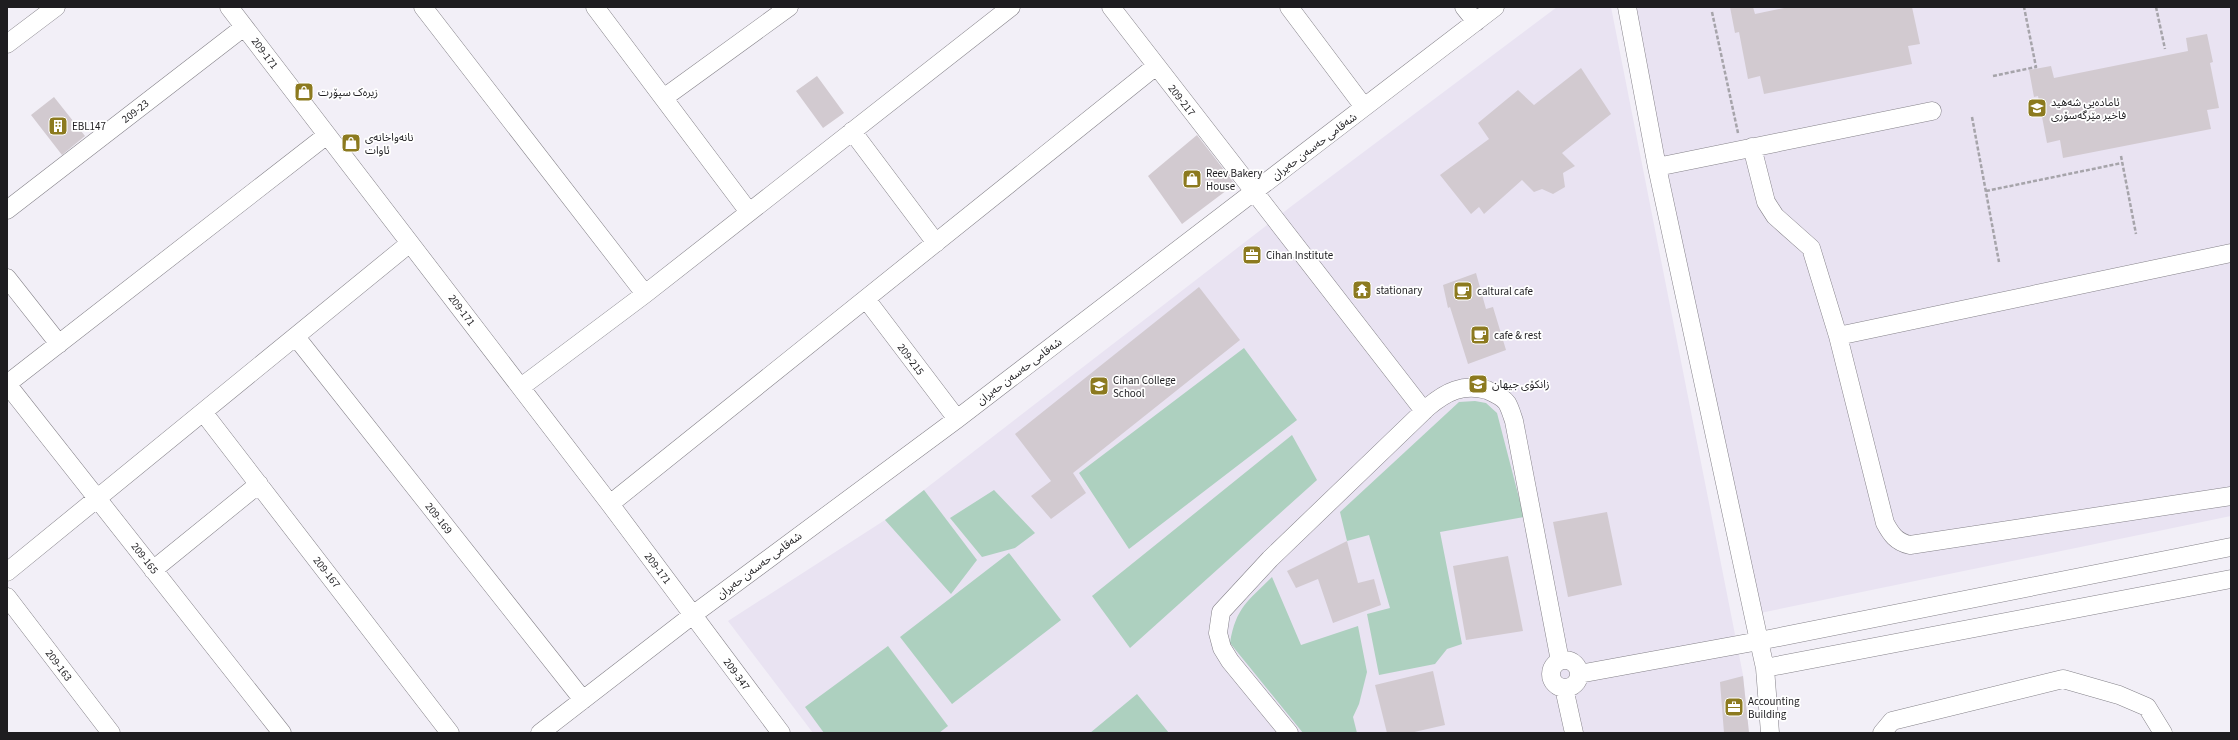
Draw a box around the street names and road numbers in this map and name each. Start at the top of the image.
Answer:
street label: 209-171 [248,34,281,72]
street label: 209-217 [1165,81,1199,119]
street label: 209-23 [119,96,152,127]
street label: شەقامی حەسەن حەیران [1269,109,1360,183]
street label: 209-171 [445,291,478,329]
street label: شەقامی حەسەن حەیران [974,334,1065,408]
street label: 209-215 [894,340,927,378]
street label: 209-169 [422,499,456,537]
street label: شەقامی حەسەن حەیران [714,528,805,602]
street label: 209-165 [128,539,162,577]
street label: 209-171 [641,549,674,587]
street label: 209-167 [310,553,344,591]
street label: 209-163 [42,646,75,684]
street label: 209-347 [720,655,753,693]

